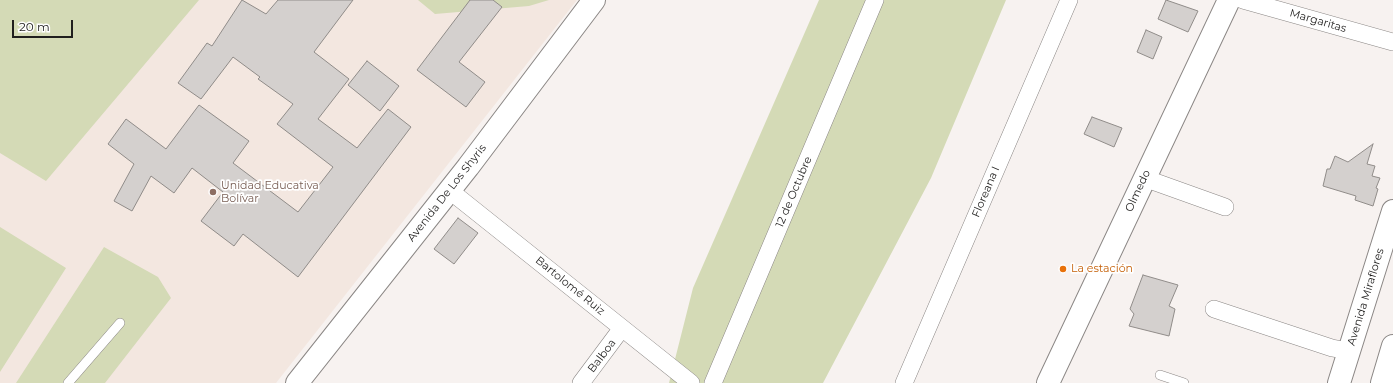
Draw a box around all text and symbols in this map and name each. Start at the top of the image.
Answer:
street label: Margaritas [1288,7,1348,35]
scale bar [14,12,75,38]
text: 20 m [19,19,50,34]
street label: Avenida De Los Shyris [405,142,489,244]
street label: 12 de Octubre [773,155,815,229]
street label: Floreana I [969,164,1003,220]
street label: Olmedo [1123,168,1153,214]
place label: Unidad Educativa Bolívar [221,179,319,205]
marker: Unidad Educativa Bolívar [208,187,218,197]
street label: Avenida Miraflores [1345,247,1387,347]
street label: Bartolomé Ruiz [533,254,607,318]
place label: La estación [1071,262,1133,276]
marker: La estación [1058,264,1068,274]
street label: Balboa [585,337,619,375]

